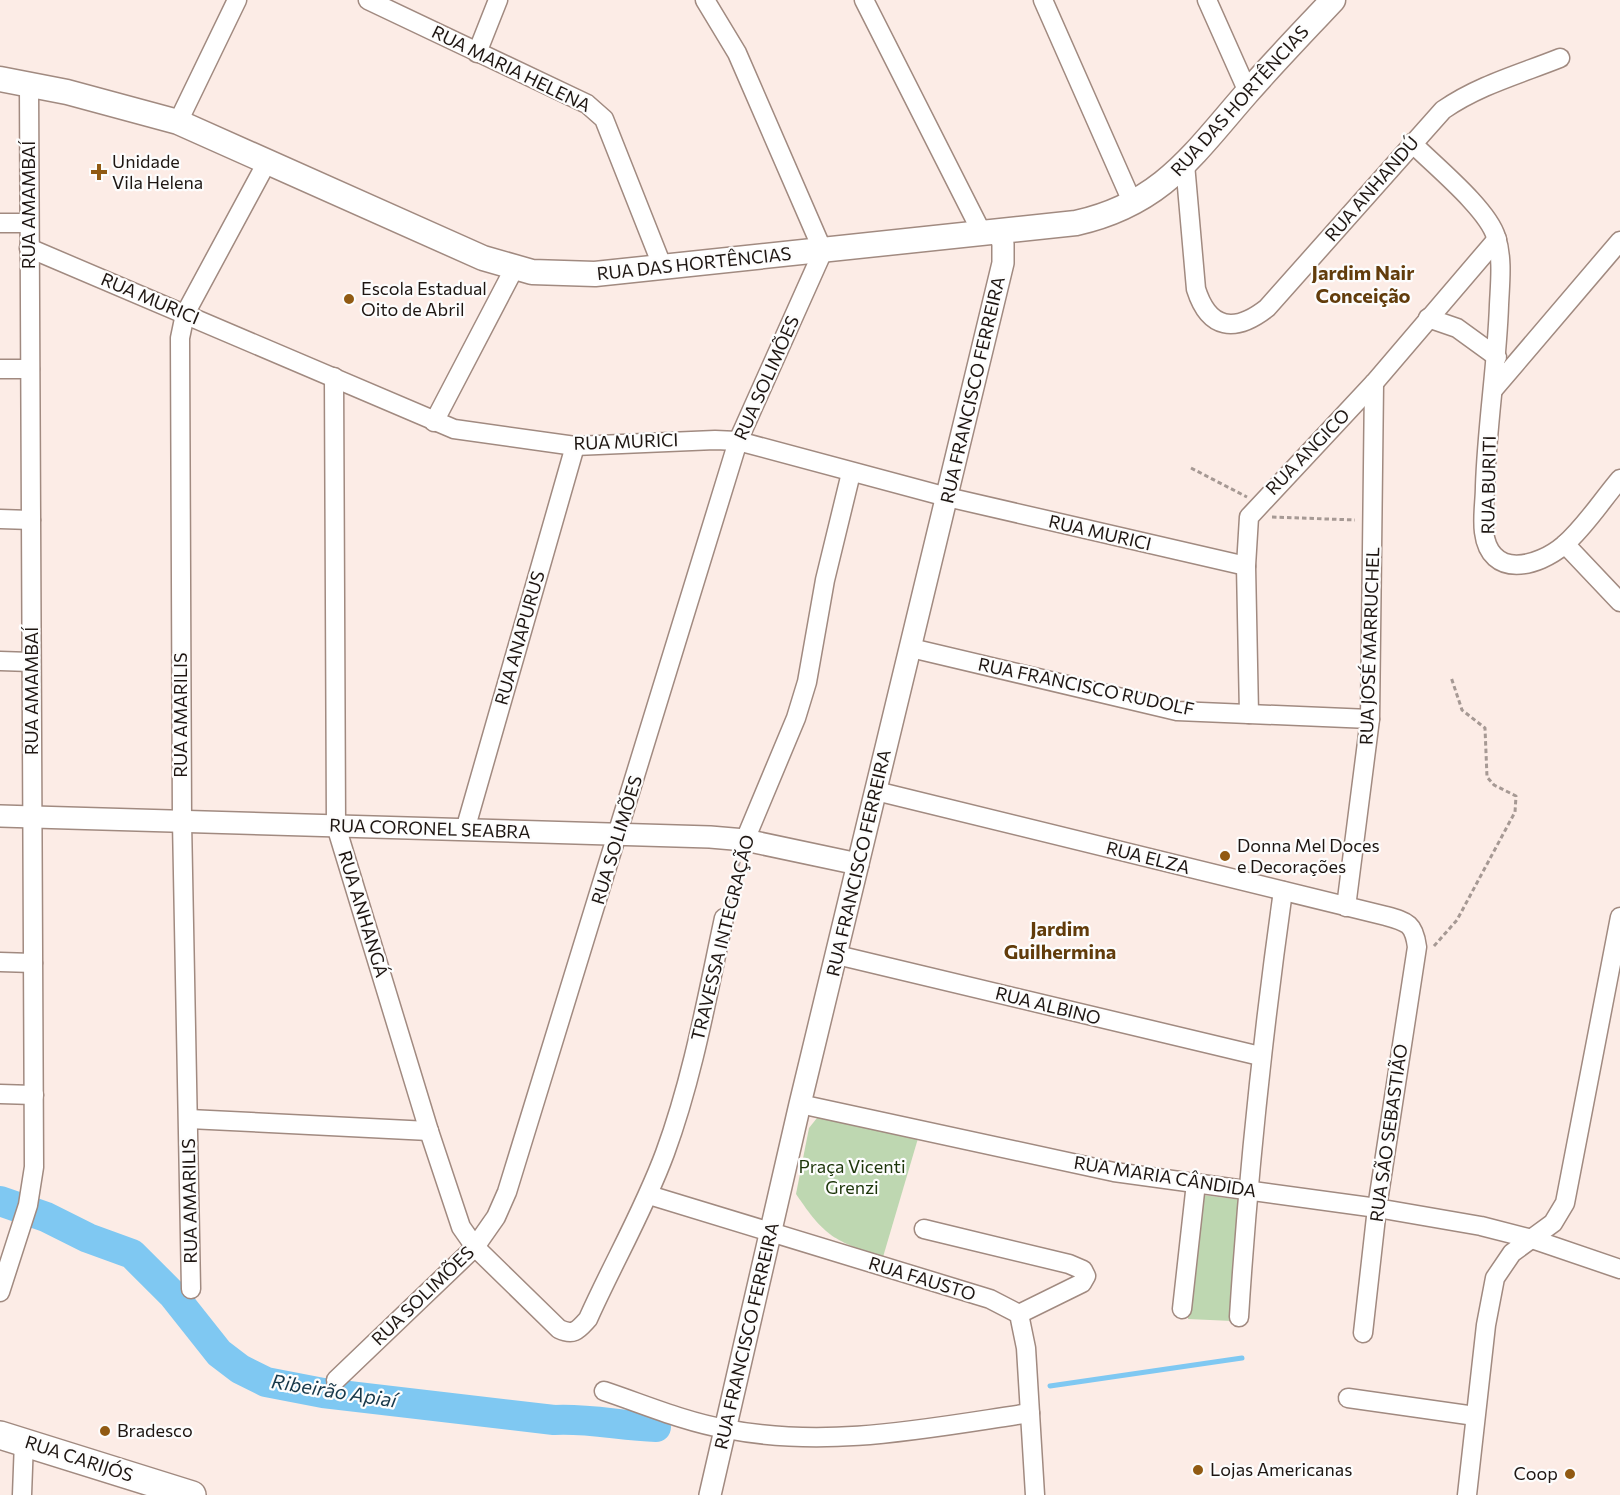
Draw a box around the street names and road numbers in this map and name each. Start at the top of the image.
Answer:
street label: RUA MARIA HELENA [428,20,594,116]
street label: RUA DAS HORTÊNCIAS [1166,20,1313,180]
street label: RUA ANHANDÚ [1320,131,1423,245]
street label: RUA AMAMBAÍ [17,140,39,269]
street label: RUA DAS HORTÊNCIAS [596,242,792,284]
street label: RUA MURICI [98,267,203,329]
street label: RUA FRANCISCO FERREIRA [935,274,1009,505]
street label: RUA SOLIMÕES [729,312,803,443]
street label: RUA ANGICO [1261,404,1354,499]
street label: RUA MURICI [573,428,679,454]
street label: RUA BURITI [1476,435,1500,534]
street label: RUA MURICI [1047,510,1154,555]
street label: RUA JOSÉ MARRUCHEL [1355,547,1383,745]
street label: RUA ANAPURUS [489,568,549,707]
street label: RUA AMAMBAÍ [20,626,42,755]
street label: RUA AMARILIS [169,652,191,778]
street label: RUA FRANCISCO RUDOLF [976,652,1196,720]
street label: RUA FRANCISCO FERREIRA [821,747,895,978]
street label: RUA SOLIMÕES [586,773,646,907]
street label: RUA CORONEL SEABRA [329,813,531,843]
street label: TRAVESSA INTEGRAÇÃO [686,832,758,1043]
street label: RUA ELZA [1104,836,1192,878]
street label: RUA ANHANGÁ [334,848,394,980]
street label: RUA ALBINO [993,981,1103,1029]
street label: RUA SÃO SEBASTIÃO [1365,1042,1411,1223]
street label: RUA AMARILIS [177,1138,201,1264]
street label: RUA MARIA CÂNDIDA [1072,1151,1258,1201]
street label: RUA FRANCISCO FERREIRA [709,1220,783,1451]
street label: RUA SOLIMÕES [367,1241,478,1350]
street label: RUA FAUSTO [866,1251,978,1305]
street label: RUA CARIJÓS [22,1430,136,1486]

